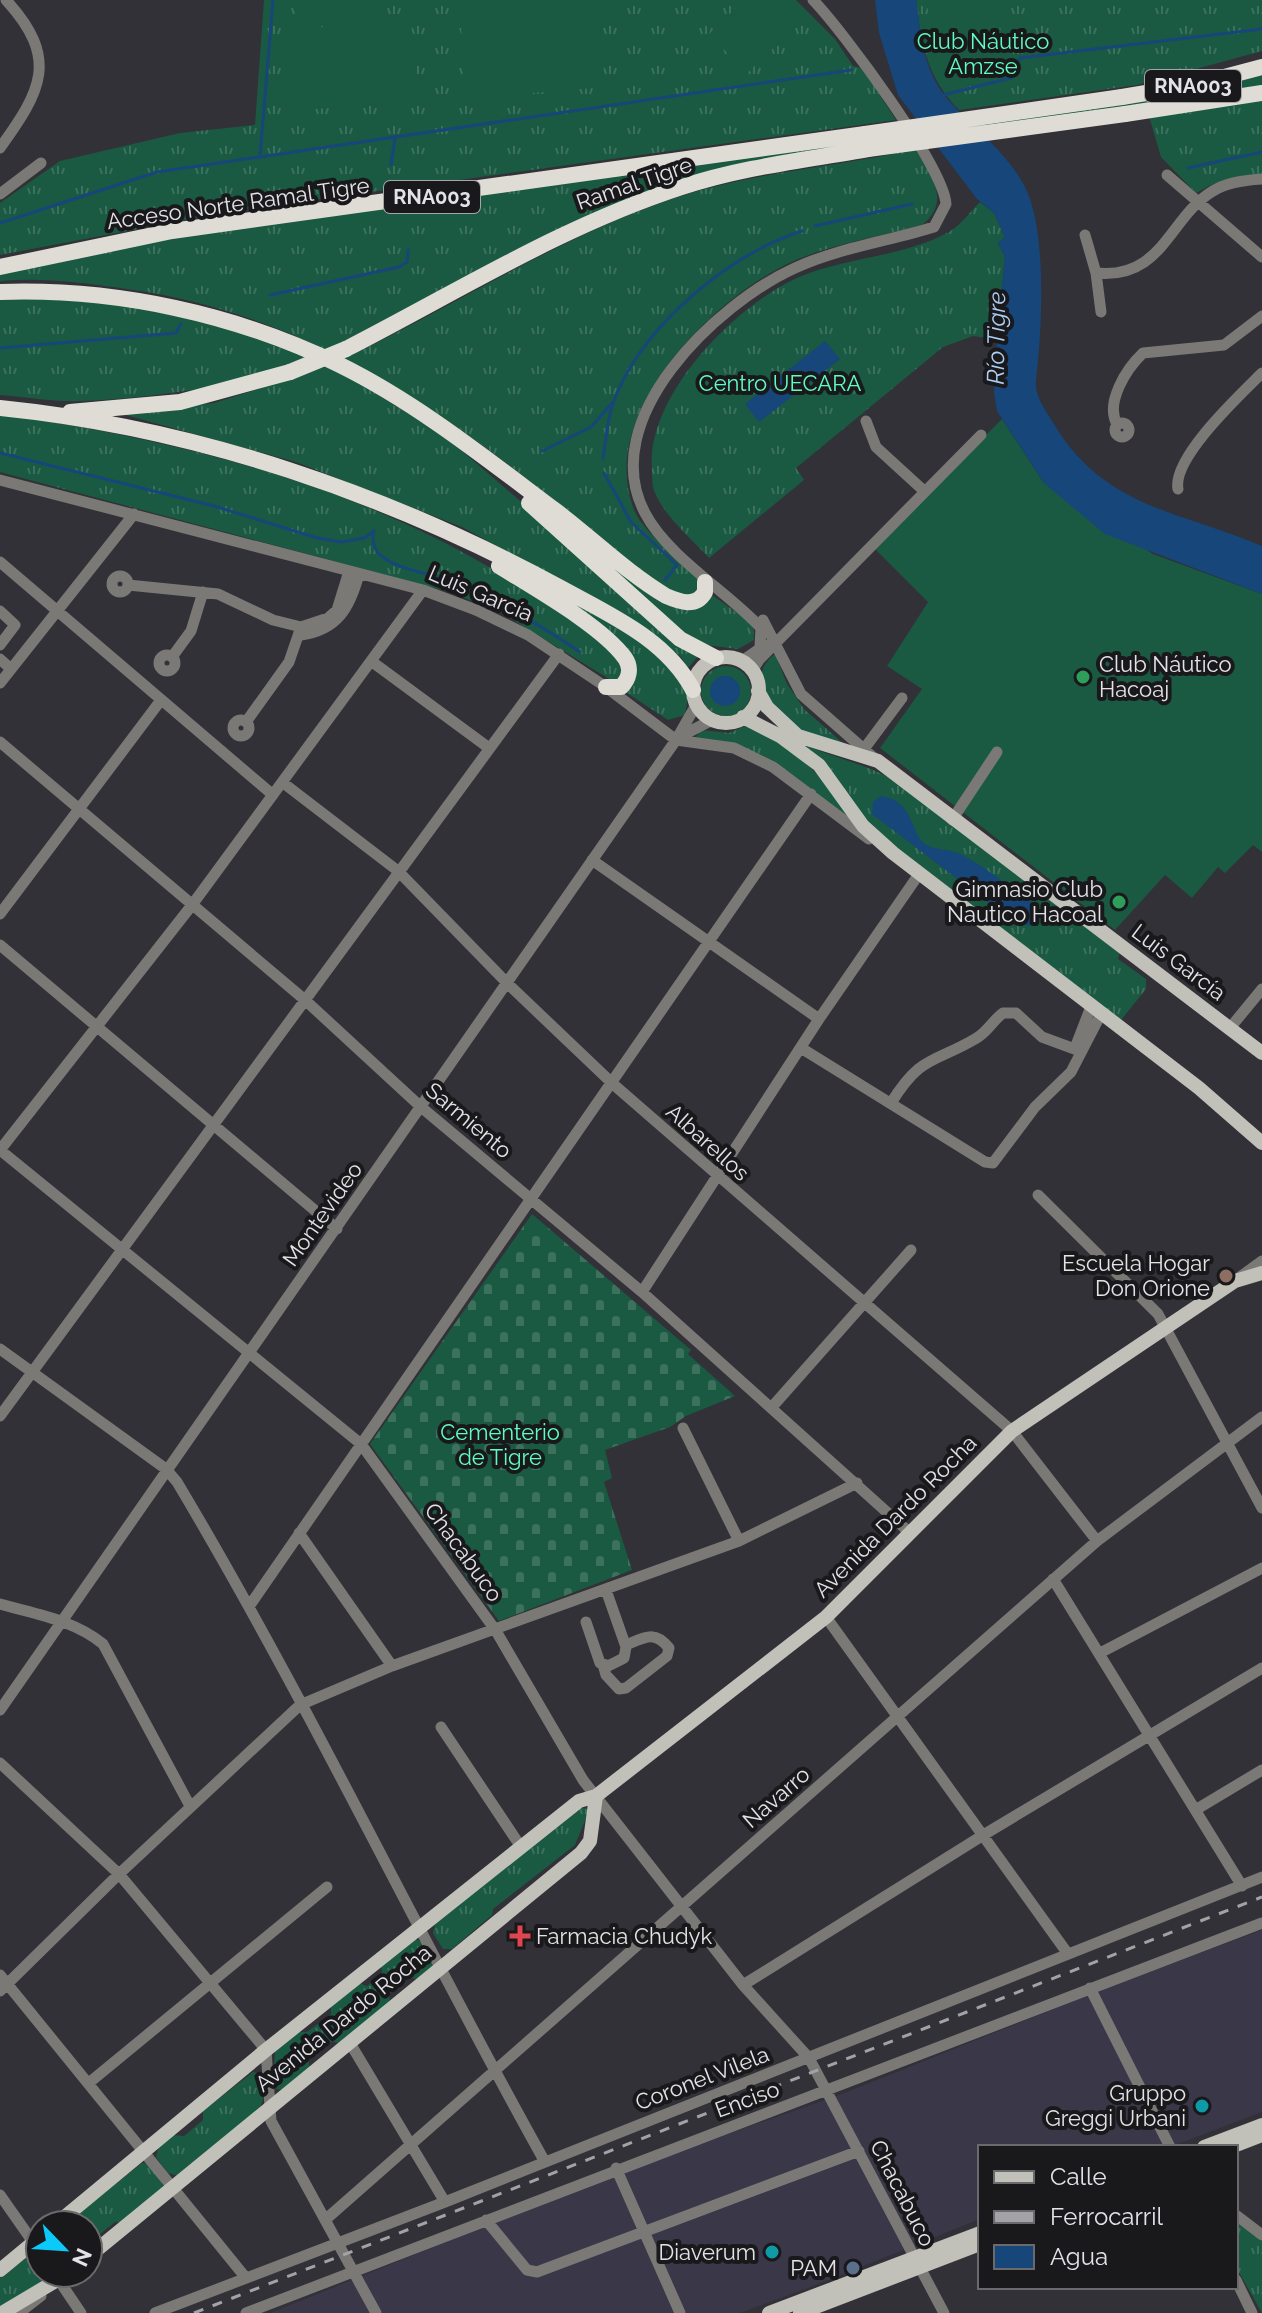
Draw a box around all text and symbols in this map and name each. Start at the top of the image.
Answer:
park label: Club Náutico Amzse [917,28,1049,79]
road number: RNA003 [1145,70,1241,102]
street label: Ramal Tigre [573,151,695,215]
street label: Acceso Norte Ramal Tigre [105,172,371,234]
road number: RNA003 [384,181,480,213]
water label: Río Tigre [981,291,1011,385]
park label: Centro UECARA [699,370,862,396]
street label: Luis García [425,559,537,627]
place label: Club Náutico Hacoaj [1099,651,1232,702]
marker: Club Náutico Hacoaj [1074,668,1092,686]
place label: Gimnasio Club Nautico Hacoal [947,876,1103,927]
marker: Gimnasio Club Nautico Hacoal [1110,893,1128,911]
street label: Luis García [1127,918,1231,1006]
street label: Sarmiento [421,1077,517,1163]
street label: Albarellos [661,1098,755,1186]
street label: Montevideo [277,1157,367,1271]
place label: Escuela Hogar Don Orione [1062,1250,1210,1301]
marker: Escuela Hogar Don Orione [1217,1267,1235,1285]
park label: Cementerio de Tigre [440,1419,560,1470]
street label: Avenida Dardo Rocha [808,1429,982,1603]
street label: Chacabuco [419,1498,509,1606]
street label: Navarro [737,1761,815,1833]
place label: Farmacia Chudyk [536,1923,713,1949]
marker: Farmacia Chudyk [511,1927,529,1945]
street label: Avenida Dardo Rocha [250,1939,436,2097]
street label: Coronel Vilela [631,2041,773,2115]
street label: Enciso [711,2075,783,2123]
place label: Gruppo Greggi Urbani [1045,2080,1186,2131]
marker: Gruppo Greggi Urbani [1193,2097,1211,2115]
street label: Chacabuco [865,2136,941,2250]
legend [978,2145,1238,2289]
text: Calle [1050,2162,1107,2191]
text: Ferrocarril [1050,2202,1164,2231]
north arrow [24,2209,104,2289]
place label: Diaverum [659,2239,756,2265]
text: Agua [1050,2242,1108,2271]
marker: Diaverum [763,2243,781,2261]
text: N [67,2244,97,2271]
place label: PAM [790,2255,837,2281]
marker: PAM [844,2259,862,2277]

